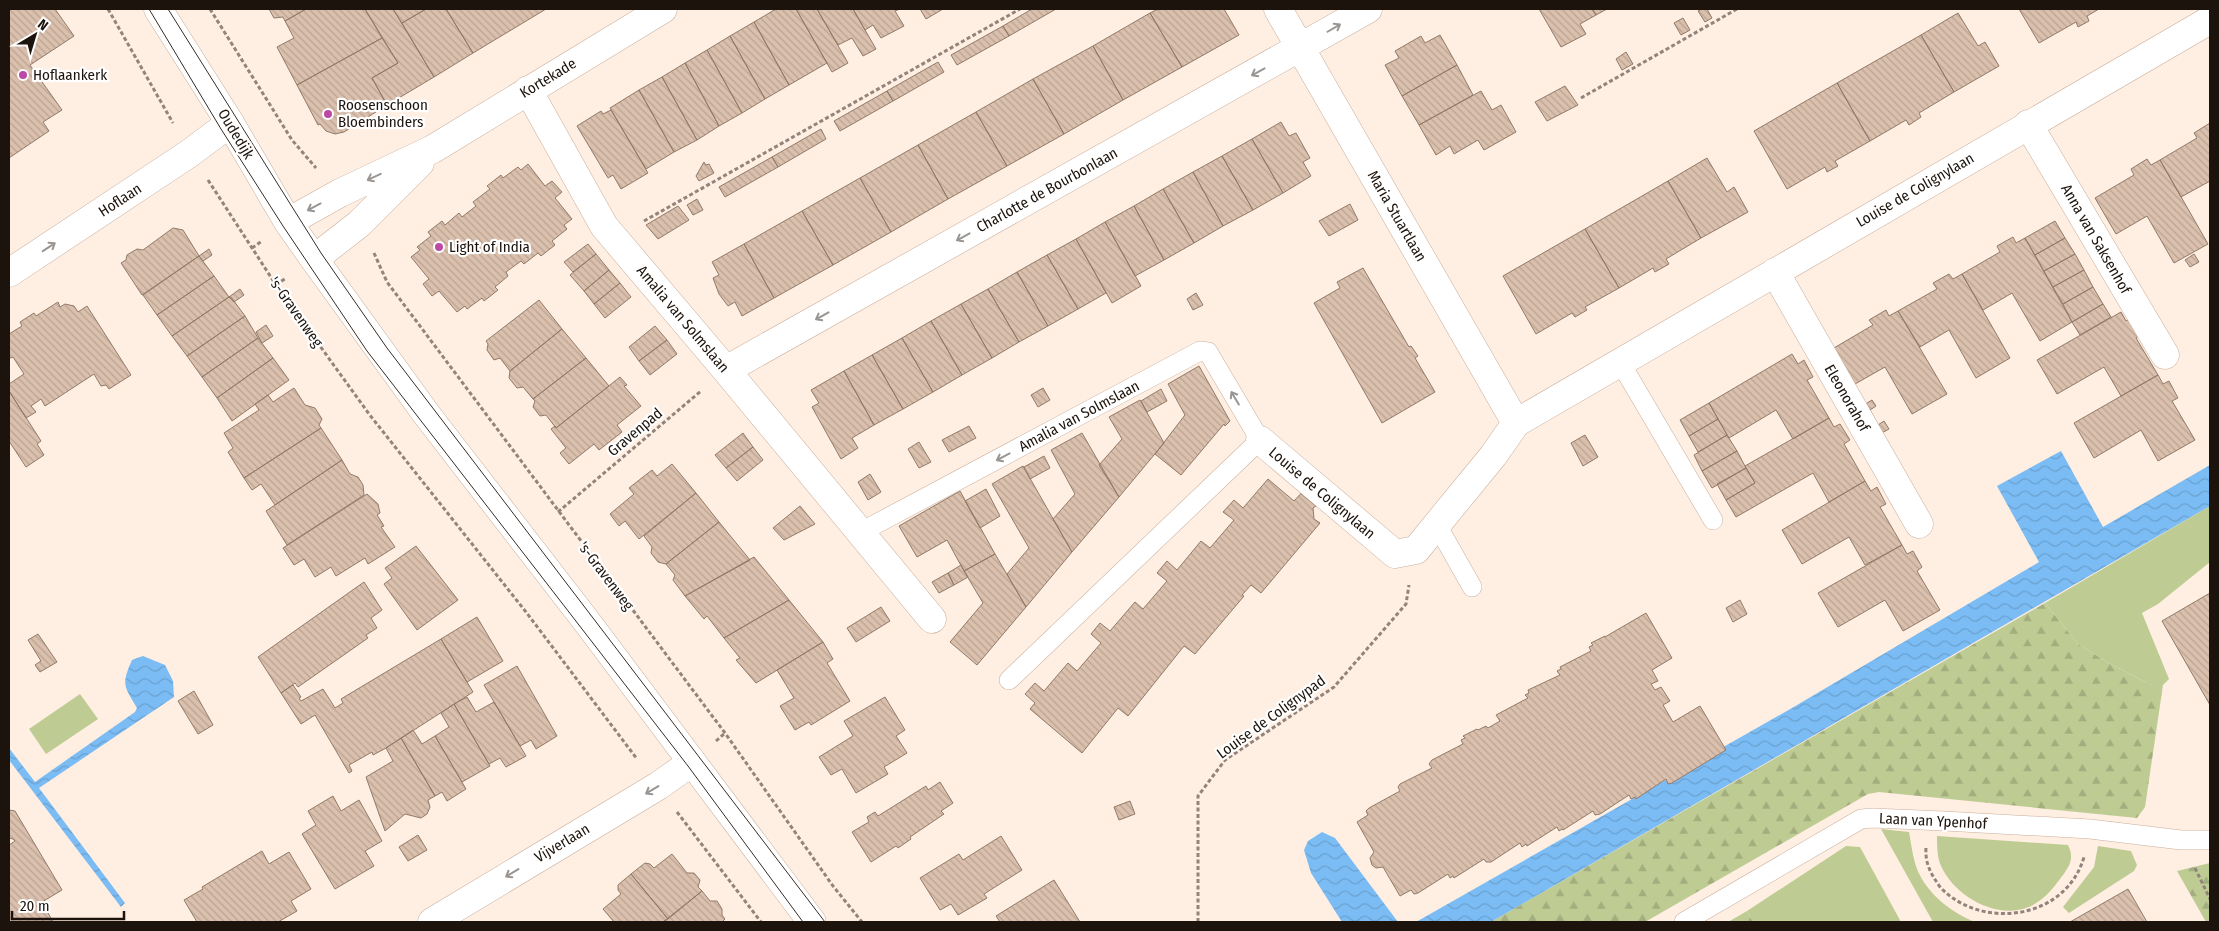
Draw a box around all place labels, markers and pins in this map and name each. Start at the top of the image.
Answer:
place label: Hoflaankerk [33,66,107,84]
marker: Hoflaankerk [17,69,29,81]
place label: Roosenschoon Bloembinders [338,96,428,131]
marker: Roosenschoon Bloembinders [322,108,334,120]
place label: Light of India [449,238,530,256]
marker: Light of India [433,241,445,253]

